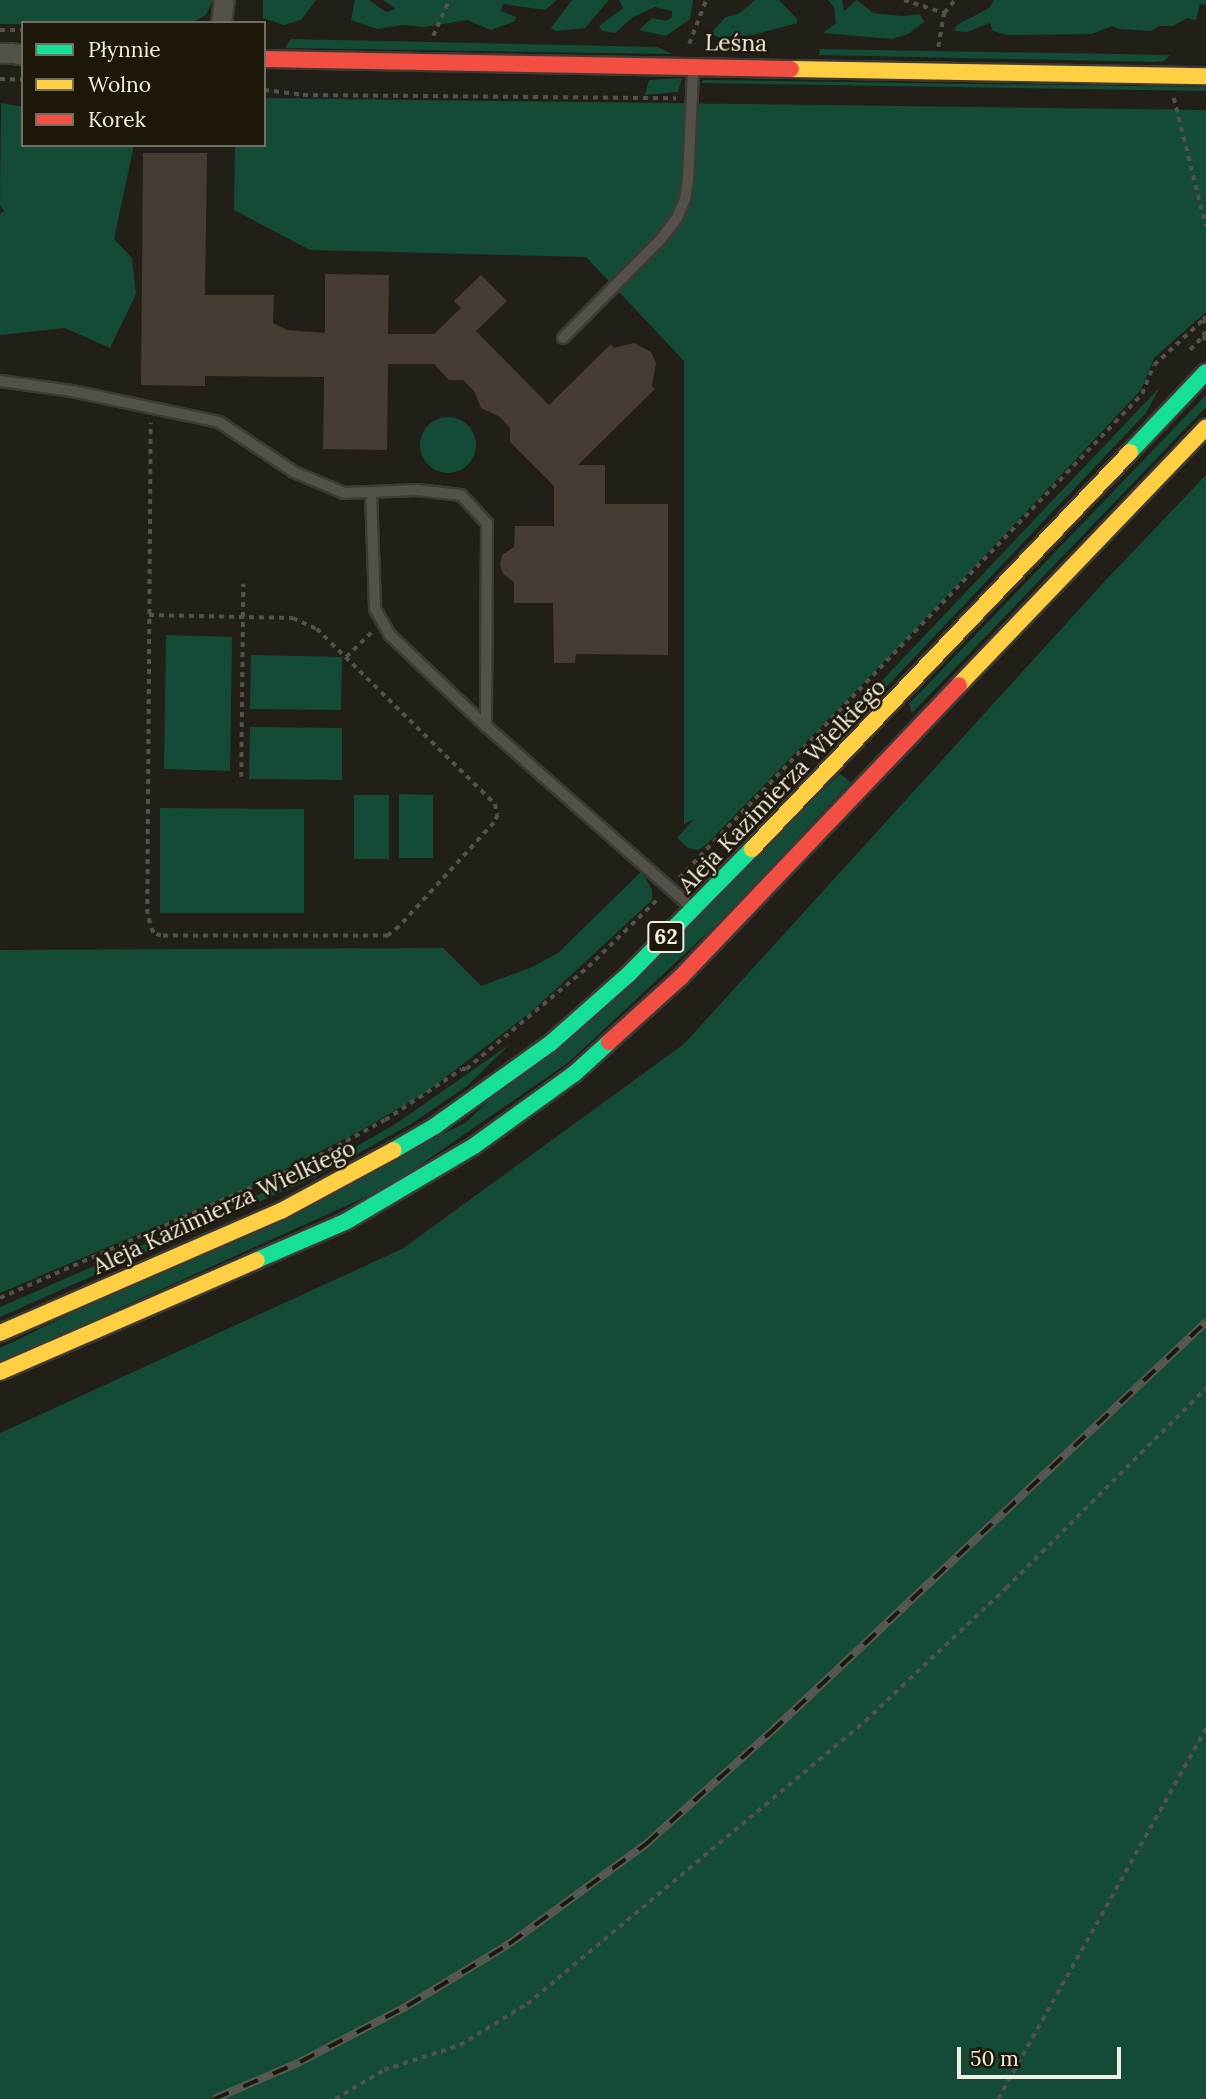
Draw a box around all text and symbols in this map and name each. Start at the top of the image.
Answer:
legend [21,21,266,147]
street label: Leśna [705,29,767,57]
text: Płynnie [88,36,161,63]
text: Wolno [88,71,151,98]
text: Korek [88,106,146,133]
street label: Aleja Kazimierza Wielkiego [672,673,892,899]
road number: 62 [647,920,685,954]
street label: Aleja Kazimierza Wielkiego [88,1134,360,1280]
scale bar [961,2032,1126,2076]
text: 50 m [970,2045,1019,2072]

